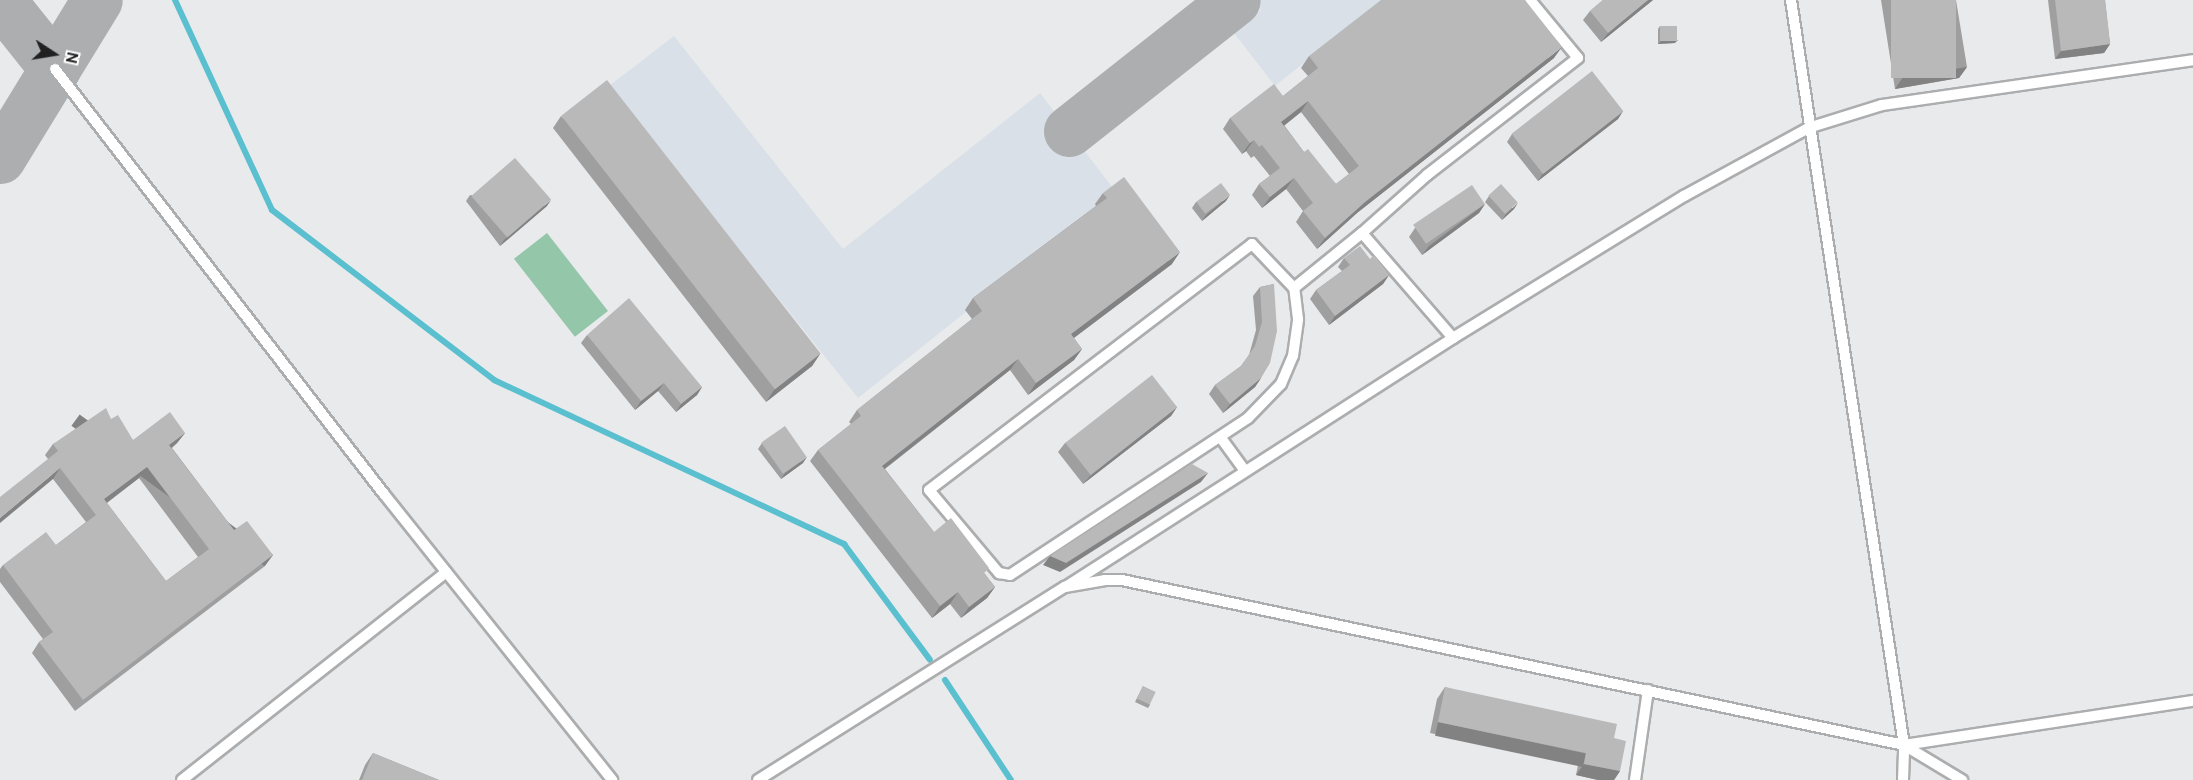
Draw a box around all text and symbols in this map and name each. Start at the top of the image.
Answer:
north arrow [24,24,84,84]
text: N [62,50,83,65]

